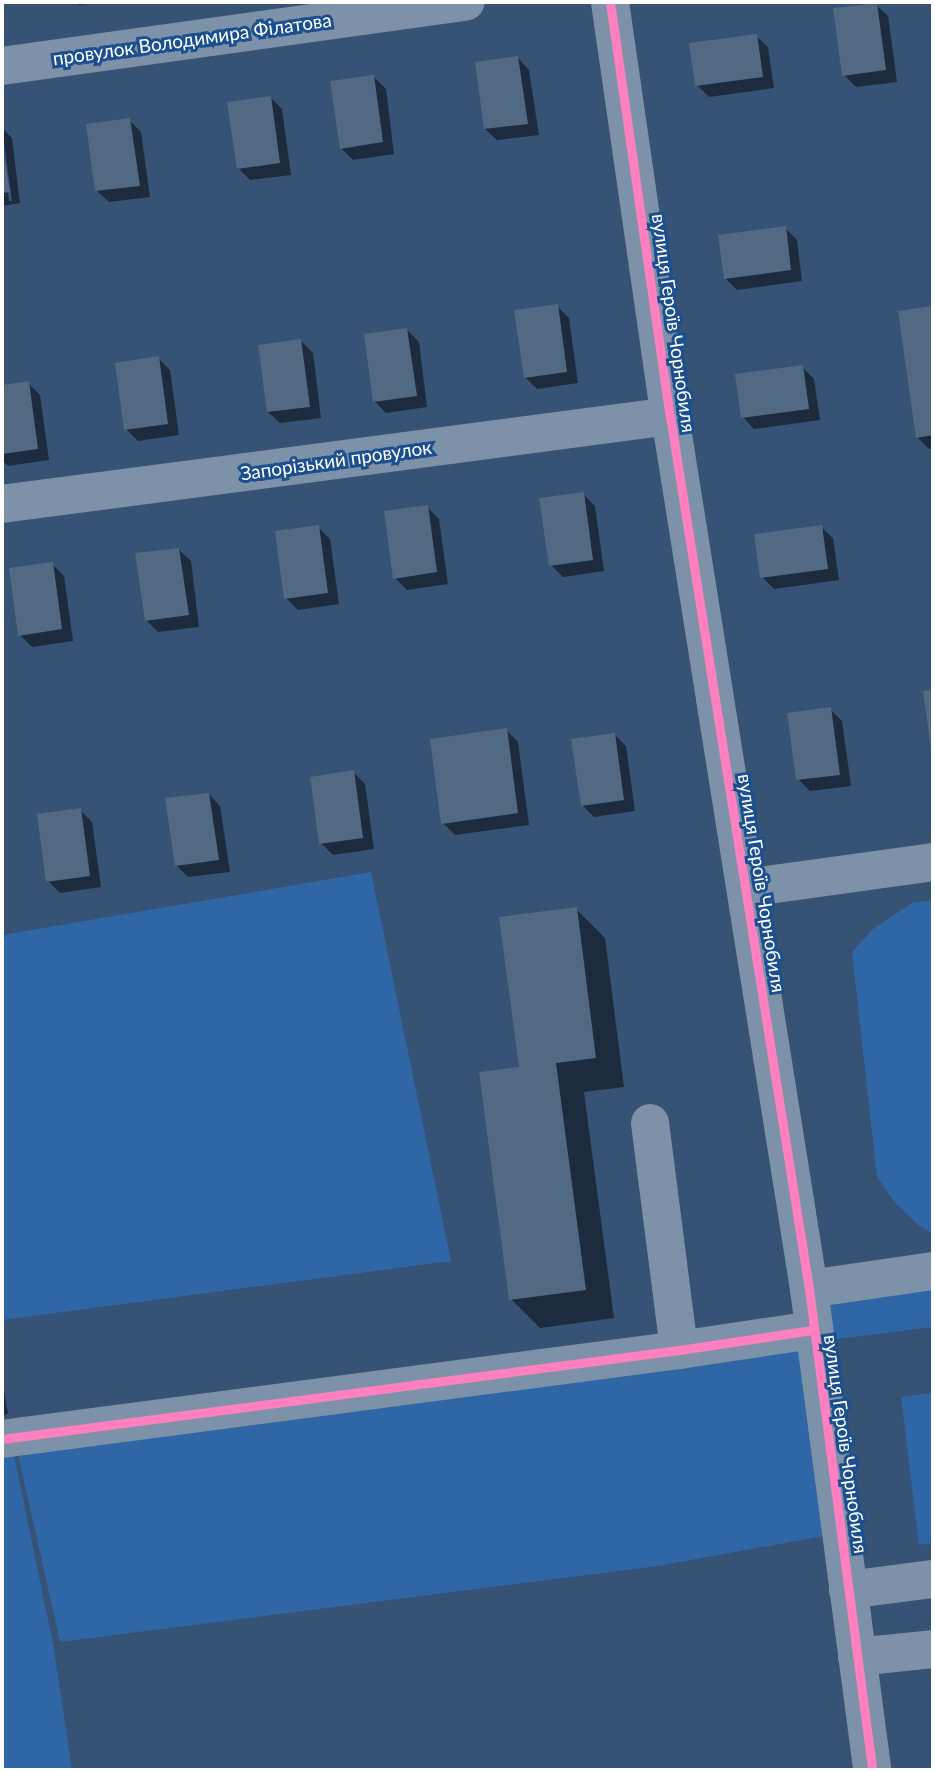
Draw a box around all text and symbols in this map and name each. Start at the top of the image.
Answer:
street label: провулок Володимира Філатова [51,8,333,70]
street label: вулиця Героїв Чорнобиля [647,212,701,434]
street label: Запорізький провулок [239,435,433,485]
street label: вулиця Героїв Чорнобиля [733,772,791,994]
street label: вулиця Героїв Чорнобиля [819,1333,873,1555]

